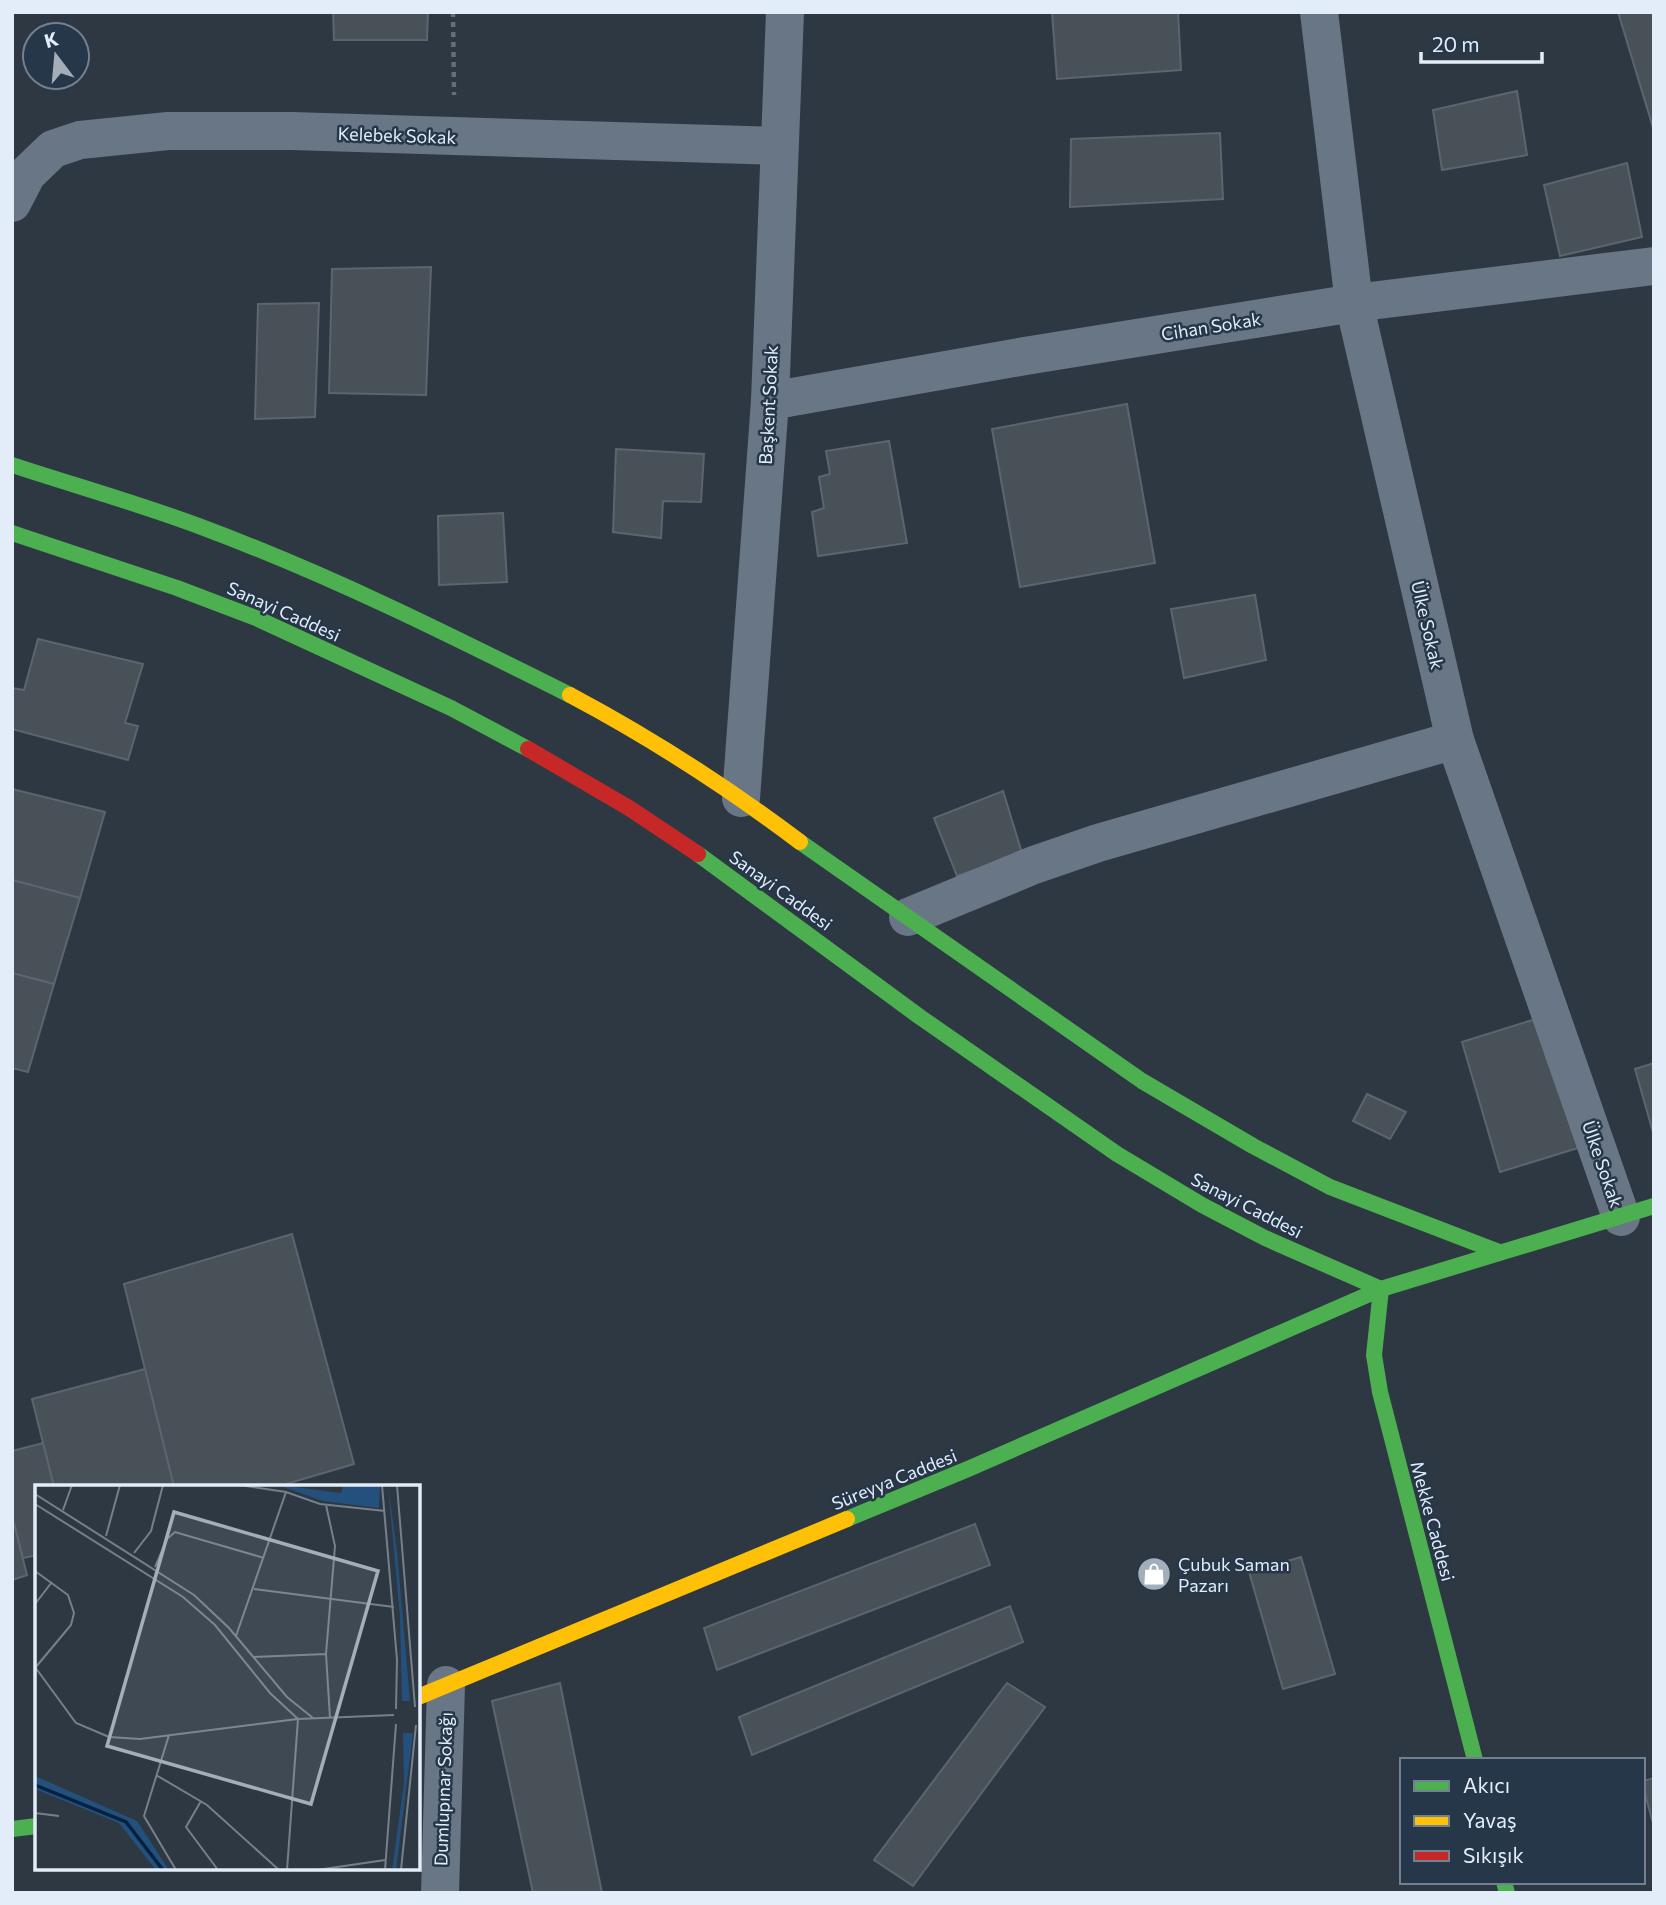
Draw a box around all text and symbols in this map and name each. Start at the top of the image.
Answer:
north arrow [21,21,91,91]
scale bar [1421,21,1542,65]
text: K [42,26,61,52]
text: 20 m [1432,31,1480,56]
street label: Kelebek Sokak [337,122,457,148]
street label: Cihan Sokak [1160,307,1263,345]
street label: Başkent Sokak [754,345,782,465]
street label: Sanayi Caddesi [224,576,344,646]
street label: Ülke Sokak [1407,579,1449,672]
street label: Sanayi Caddesi [725,845,837,935]
street label: Ülke Sokak [1578,1118,1628,1210]
street label: Sanayi Caddesi [1188,1168,1306,1242]
street label: Süreyya Caddesi [828,1444,960,1514]
street label: Mekke Caddesi [1406,1458,1460,1584]
inset map [35,1485,420,1870]
place label: Çubuk Saman Pazarı [1178,1553,1290,1596]
shop icon: Çubuk Saman Pazarı [1135,1555,1173,1593]
street label: Dumlupınar Sokağı [429,1712,457,1866]
legend [1400,1758,1645,1884]
text: Akıcı [1463,1772,1510,1797]
text: Yavaş [1463,1807,1516,1832]
text: Sıkışık [1463,1842,1524,1867]

